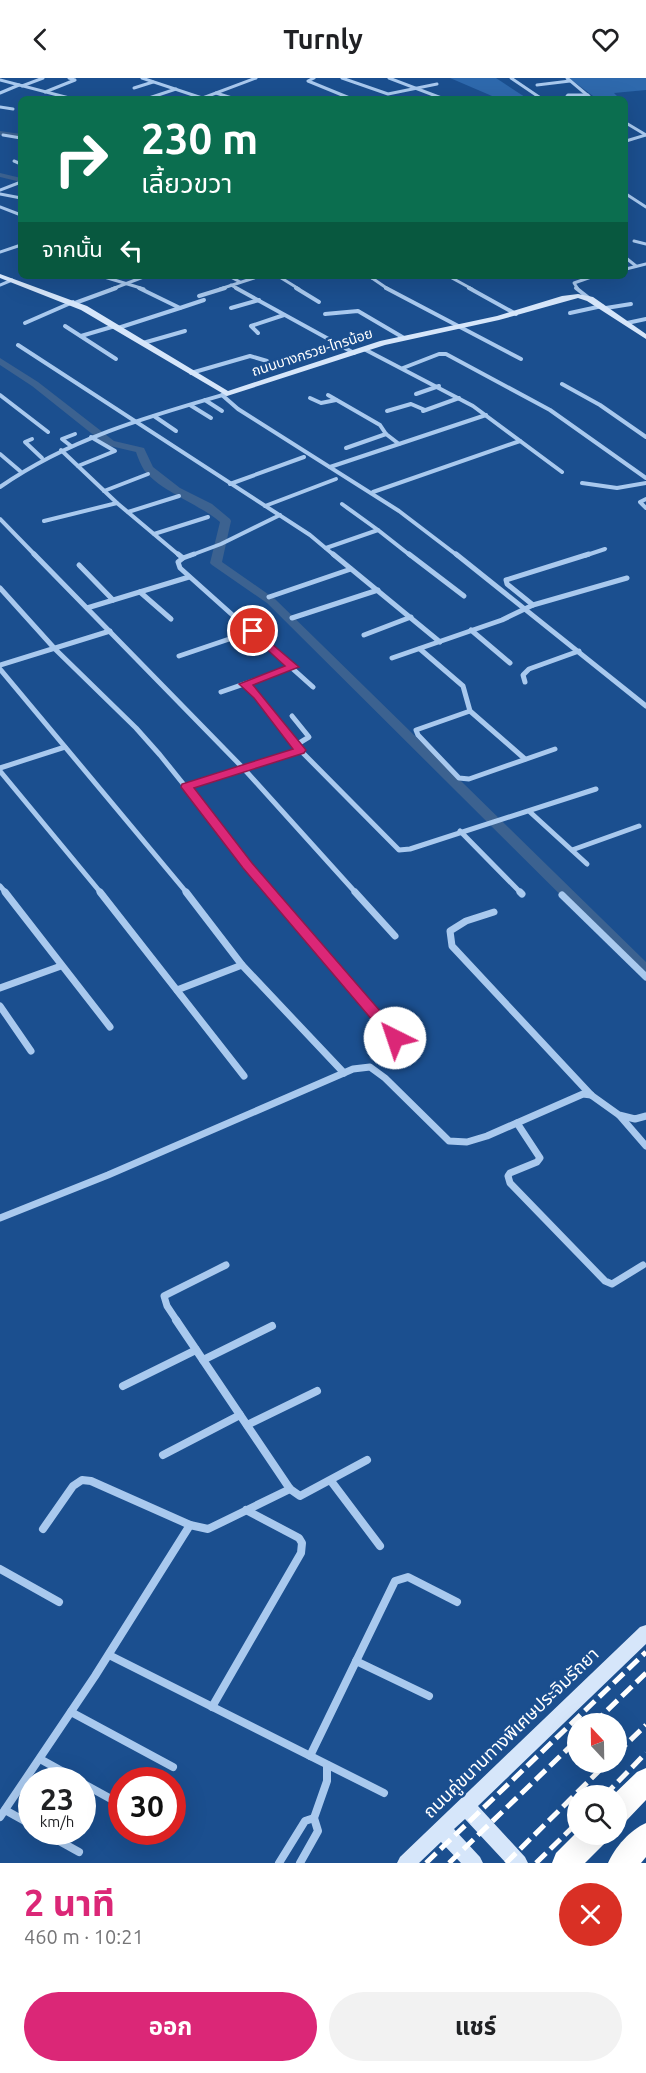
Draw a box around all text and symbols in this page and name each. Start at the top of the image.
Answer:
icon: back [24,23,57,56]
icon: heart [589,23,622,56]
text: Turnly [283,24,363,54]
text: 230 m [141,115,258,162]
icon: right [42,120,120,198]
text: เลี้ยวขวา [141,168,232,198]
icon: left [115,234,148,267]
text: จากนั้น [42,236,103,261]
street label: ถนนบางกรวย-ไทรน้อย [249,325,375,379]
pin [227,605,278,656]
icon: arrive [236,614,269,647]
position arrow [363,1006,427,1070]
street label: ถนนคู่ขนานทางพิเศษประจิมรัถยา [419,1643,604,1823]
north arrow [567,1713,627,1773]
map controls [567,1713,627,1845]
speed limit sign: 30 [108,1767,186,1845]
text: 23 [40,1782,74,1816]
button: search [567,1785,627,1845]
text: km/h [40,1813,74,1830]
text: 2 นาที [24,1882,115,1923]
button: close [559,1883,622,1946]
text: 460 m · 10:21 [24,1925,144,1948]
button: ออก [24,1992,317,2061]
button: แชร์ [329,1992,622,2061]

